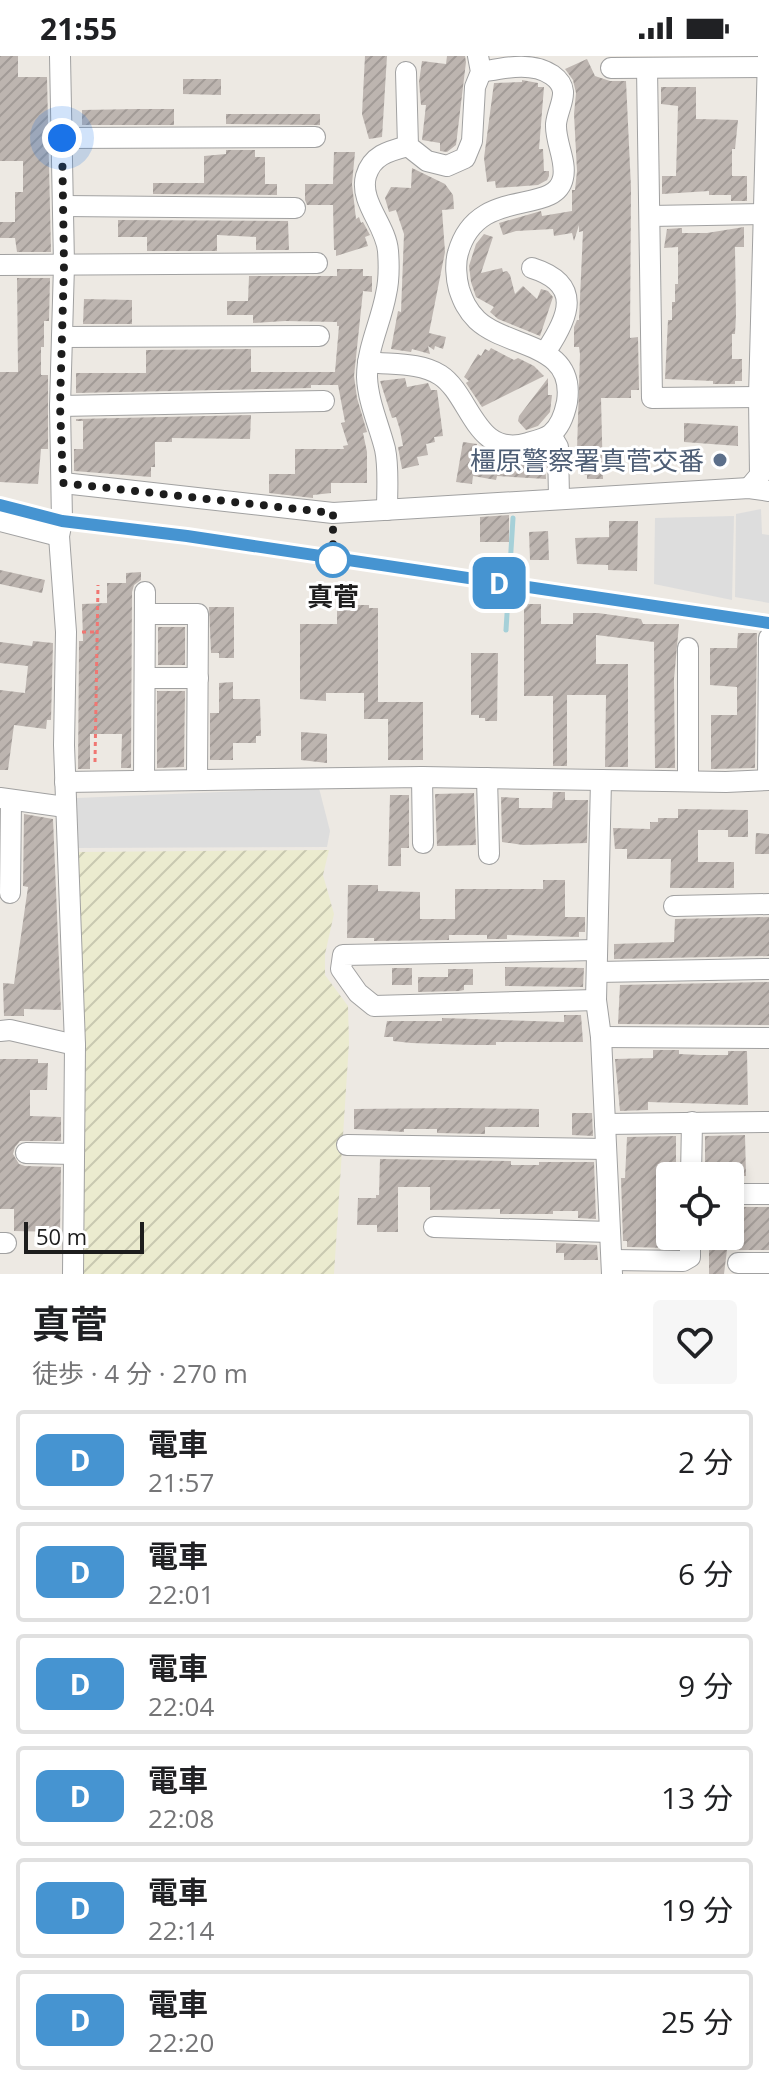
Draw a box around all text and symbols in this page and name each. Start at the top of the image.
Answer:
text: 21:55 [40,8,117,49]
your location [42,118,82,158]
place label: 橿原警察署真菅交番 [470,442,704,478]
marker: 橿原警察署真菅交番 [711,451,729,469]
marker: 真菅 [316,543,350,577]
line badge: D [473,557,525,609]
text: D [489,564,509,602]
place label: 真菅 [307,578,359,614]
map controls [656,1162,744,1250]
button: locate [656,1162,744,1250]
scale bar [24,1218,144,1254]
text: 50 m [36,1221,87,1251]
text: 真菅 [32,1297,108,1349]
button: heart [653,1300,737,1384]
text: 徒歩 · 4 分 · 270 m [32,1355,248,1391]
text: 電車 [148,1423,208,1464]
text: D [70,1441,90,1479]
text: 2 分 [678,1441,733,1482]
text: 21:57 [148,1464,214,1500]
text: 電車 [148,1535,208,1576]
text: D [70,1553,90,1591]
text: 6 分 [678,1553,733,1594]
text: 22:01 [148,1576,214,1612]
text: 電車 [148,1647,208,1688]
text: D [70,1665,90,1703]
text: 9 分 [678,1665,733,1706]
text: 22:04 [148,1688,214,1724]
text: 電車 [148,1759,208,1800]
text: D [70,1777,90,1815]
text: 13 分 [661,1777,733,1818]
text: 22:08 [148,1800,214,1836]
text: 電車 [148,1871,208,1912]
text: D [70,1889,90,1927]
text: 19 分 [661,1889,733,1930]
text: 22:14 [148,1912,214,1948]
text: 電車 [148,1983,208,2024]
text: D [70,2001,90,2039]
text: 25 分 [661,2001,733,2042]
text: 22:20 [148,2024,214,2060]

